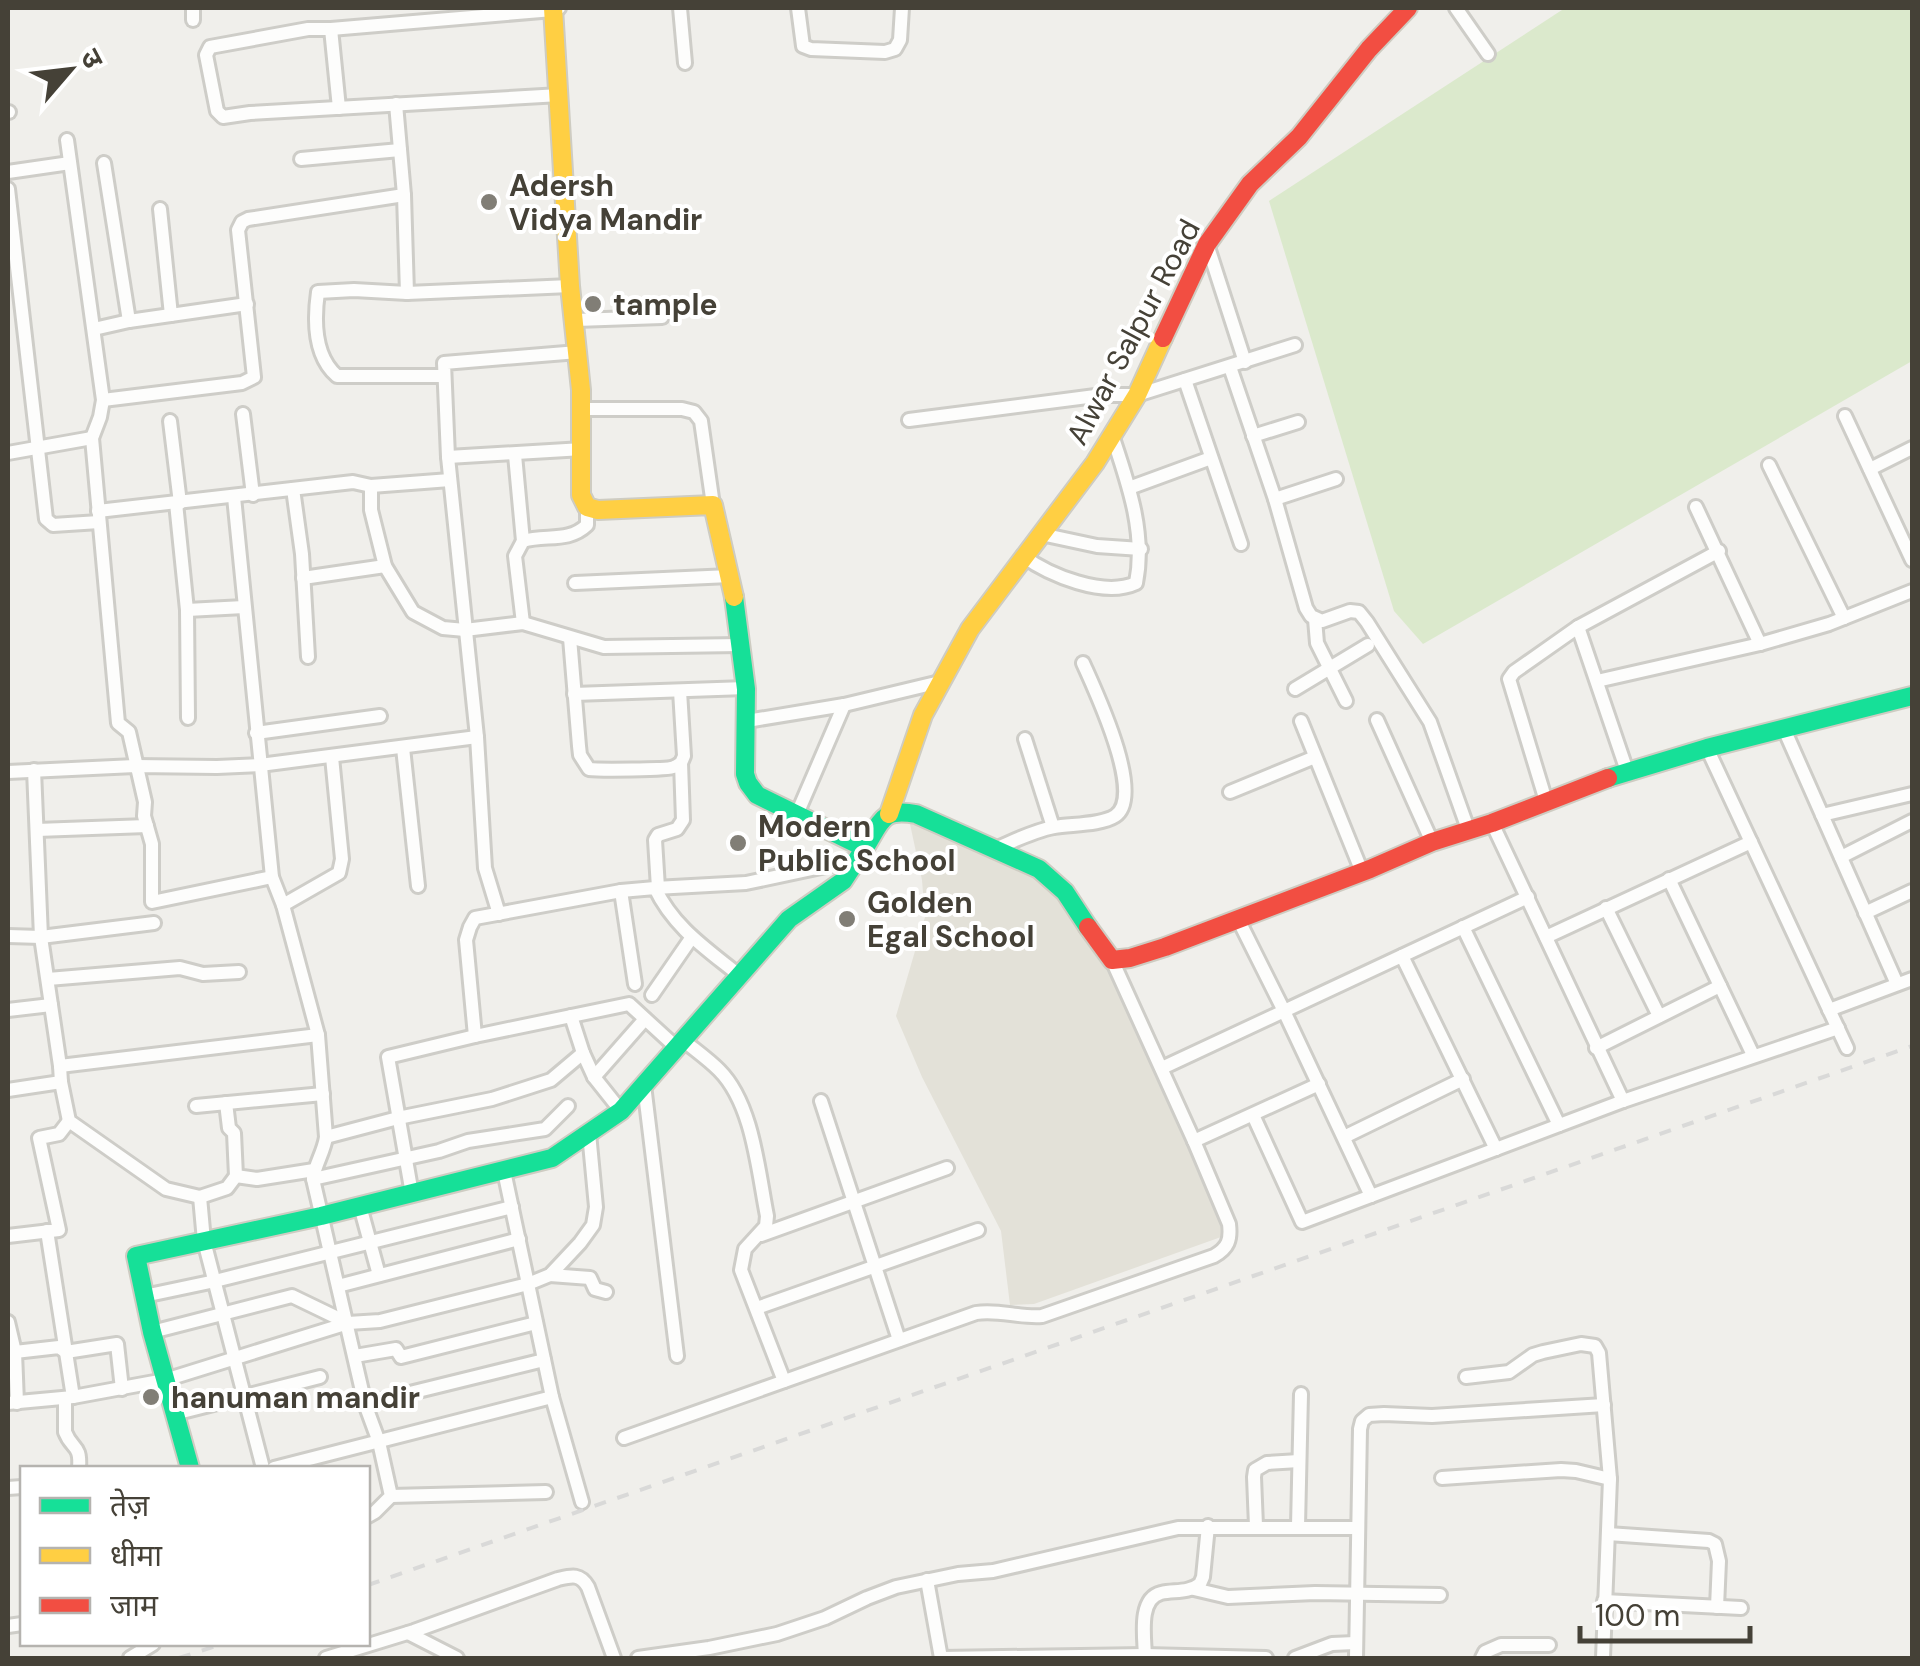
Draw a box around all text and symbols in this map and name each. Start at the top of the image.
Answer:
north arrow [20,20,120,120]
text: उ [71,43,112,75]
place label: Adersh Vidya Mandir [509,166,702,239]
marker: Adersh Vidya Mandir [478,191,500,213]
street label: Alwar Salpur Road [1057,213,1209,451]
place label: tample [613,285,718,324]
marker: tample [582,293,604,315]
place label: Modern Public School [758,807,956,880]
marker: Modern Public School [727,832,749,854]
place label: Golden Egal School [867,883,1035,956]
marker: Golden Egal School [836,908,858,930]
place label: hanuman mandir [171,1378,420,1417]
marker: hanuman mandir [140,1386,162,1408]
legend [20,1466,370,1646]
text: तेज़ [110,1486,150,1525]
text: धीमा [110,1536,163,1575]
scale bar [1580,1581,1750,1643]
text: जाम [110,1586,159,1625]
text: 100 m [1595,1596,1680,1635]

